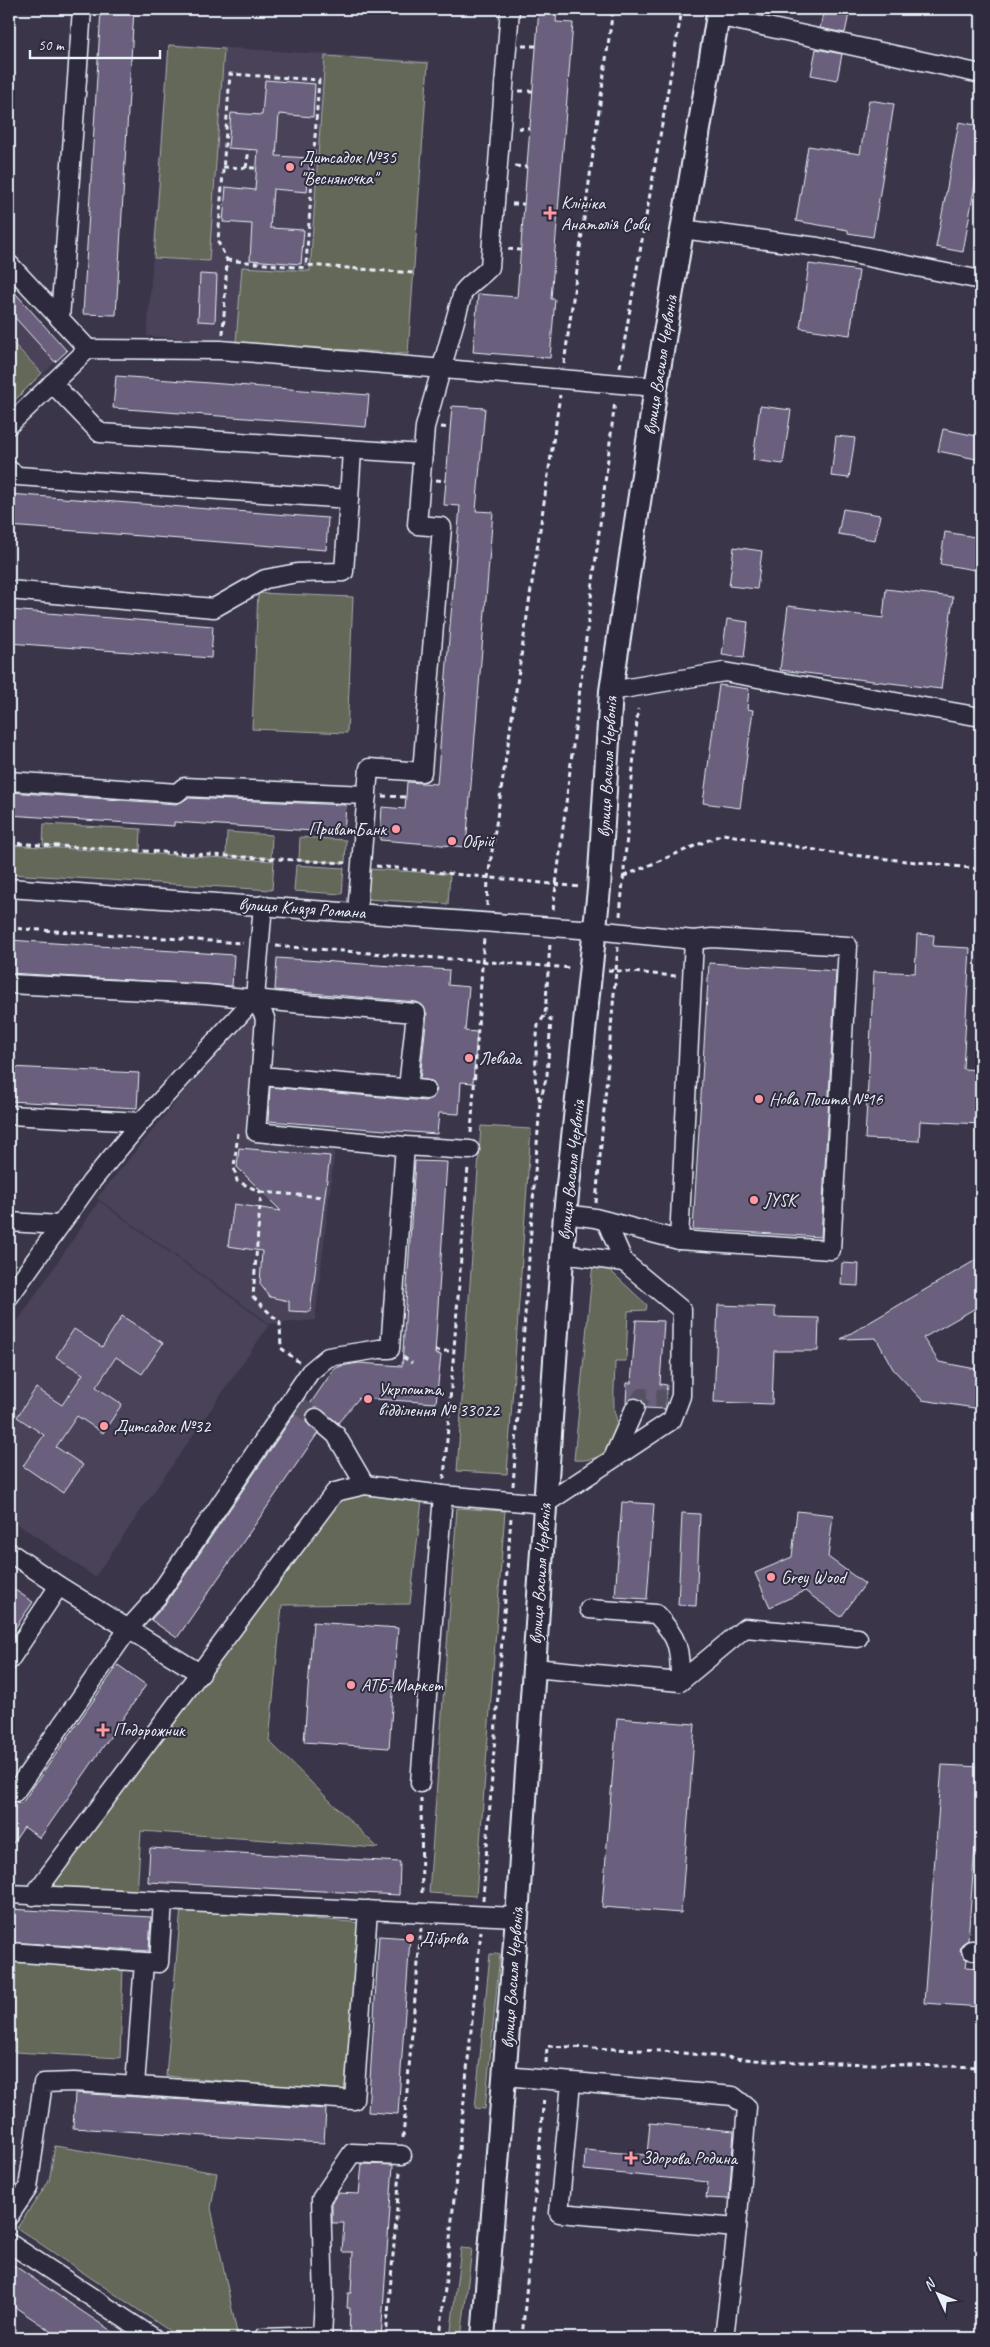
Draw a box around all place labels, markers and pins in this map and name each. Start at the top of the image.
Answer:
place label: Дитсадок №35 "Весняночка" [300,146,397,189]
marker: Дитсадок №35 "Весняночка" [284,161,296,173]
place label: Клініка Анатолія Сови [561,192,651,235]
marker: Клініка Анатолія Сови [543,206,557,220]
place label: ПриватБанк [309,818,387,840]
marker: ПриватБанк [390,823,402,835]
place label: Обрій [462,830,496,852]
marker: Обрій [446,835,458,847]
place label: Левада [479,1047,523,1069]
marker: Левада [463,1052,475,1064]
place label: Нова Пошта №16 [769,1088,884,1110]
marker: Нова Пошта №16 [753,1093,765,1105]
place label: JYSK [763,1189,800,1211]
marker: JYSK [748,1194,760,1206]
place label: Укрпошта, відділення № 33022 [378,1378,501,1421]
marker: Укрпошта, відділення № 33022 [362,1393,374,1405]
place label: Дитсадок №32 [114,1415,212,1437]
marker: Дитсадок №32 [98,1420,110,1432]
place label: Grey Wood [781,1566,848,1588]
marker: Grey Wood [765,1571,777,1583]
place label: АТБ-Маркет [361,1674,444,1696]
marker: АТБ-Маркет [345,1679,357,1691]
place label: Подорожник [113,1719,186,1741]
marker: Подорожник [97,1724,109,1736]
place label: Діброва [420,1927,470,1949]
marker: Діброва [404,1932,416,1944]
place label: Здорова Родина [641,2147,738,2169]
marker: Здорова Родина [625,2152,637,2164]

